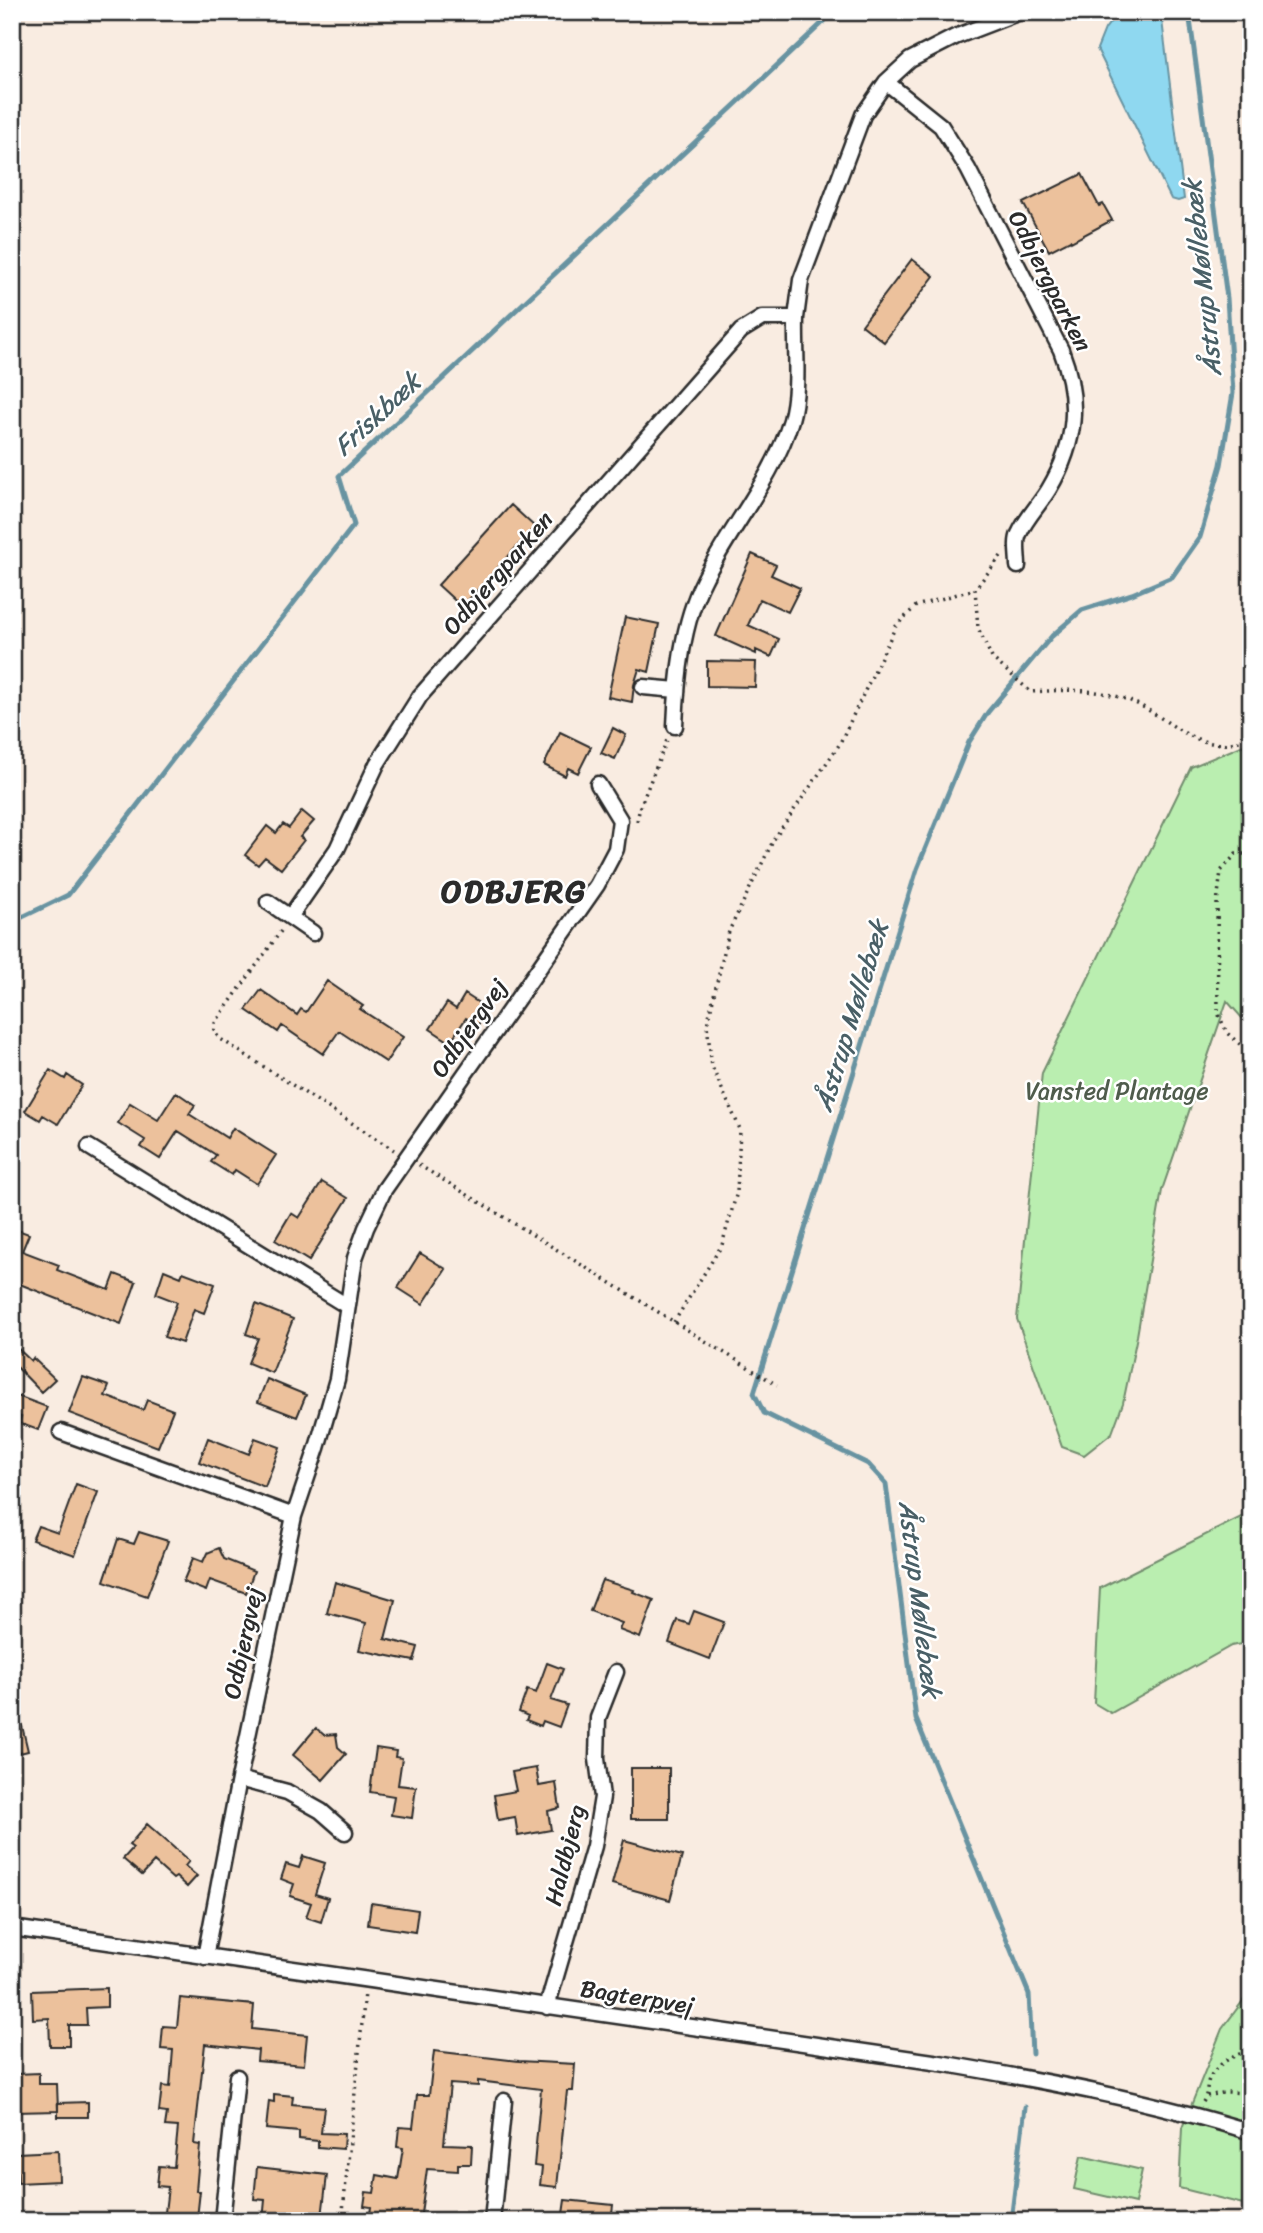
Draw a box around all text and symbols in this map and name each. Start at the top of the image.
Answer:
water label: Åstrup Møllebæk [1168,174,1235,380]
street label: Odbjergparken [996,203,1104,359]
water label: Friskbæk [322,358,434,467]
street label: Odbjergparken [432,501,564,645]
district label: ODBJERG [441,863,587,920]
water label: Åstrup Møllebæk [800,912,903,1118]
street label: Odbjergvej [419,969,519,1087]
park label: Vansted Plantage [1026,1070,1208,1112]
water label: Åstrup Møllebæk [885,1497,955,1703]
street label: Odbjergvej [211,1583,275,1703]
street label: Haldbjerg [532,1800,598,1910]
street label: Bagterpvej [577,1967,698,2027]

